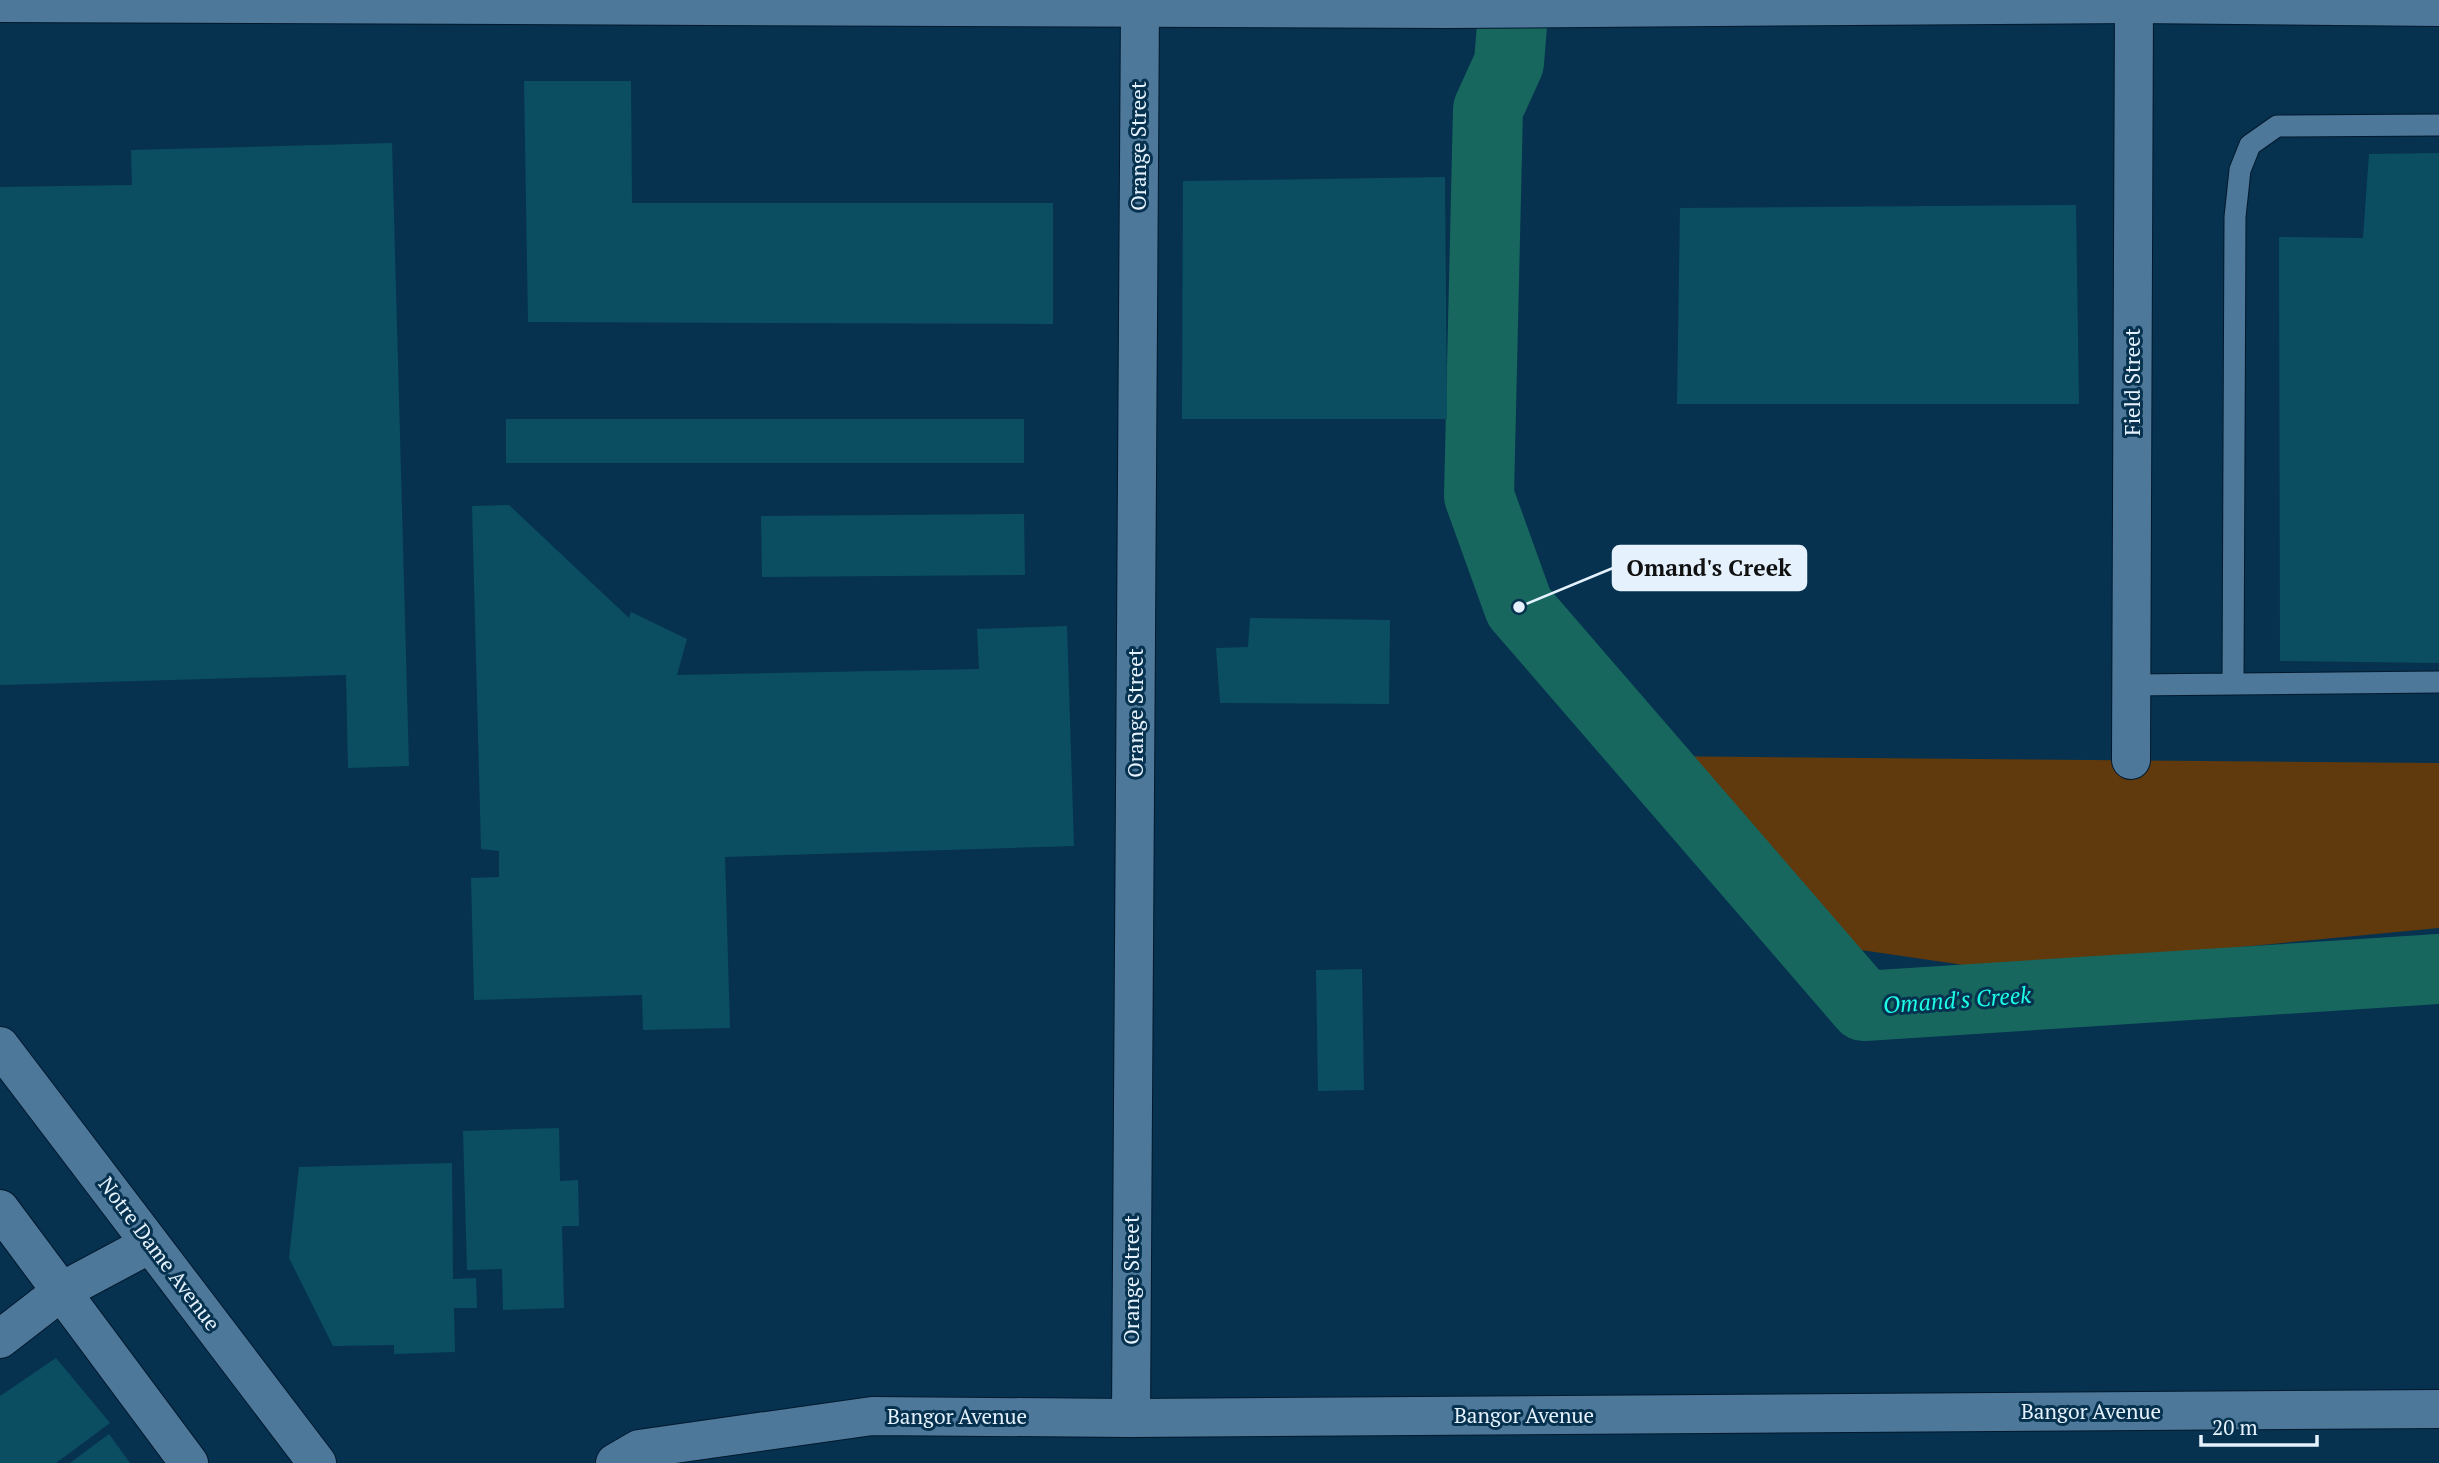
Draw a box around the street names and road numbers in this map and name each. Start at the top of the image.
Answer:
street label: Orange Street [1124,81,1152,211]
street label: Field Street [2118,328,2146,436]
street label: Orange Street [1121,648,1149,778]
street label: Notre Dame Avenue [93,1171,227,1336]
street label: Orange Street [1117,1215,1145,1345]
street label: Bangor Avenue [2021,1397,2161,1425]
street label: Bangor Avenue [1454,1401,1594,1429]
street label: Bangor Avenue [887,1402,1027,1430]

